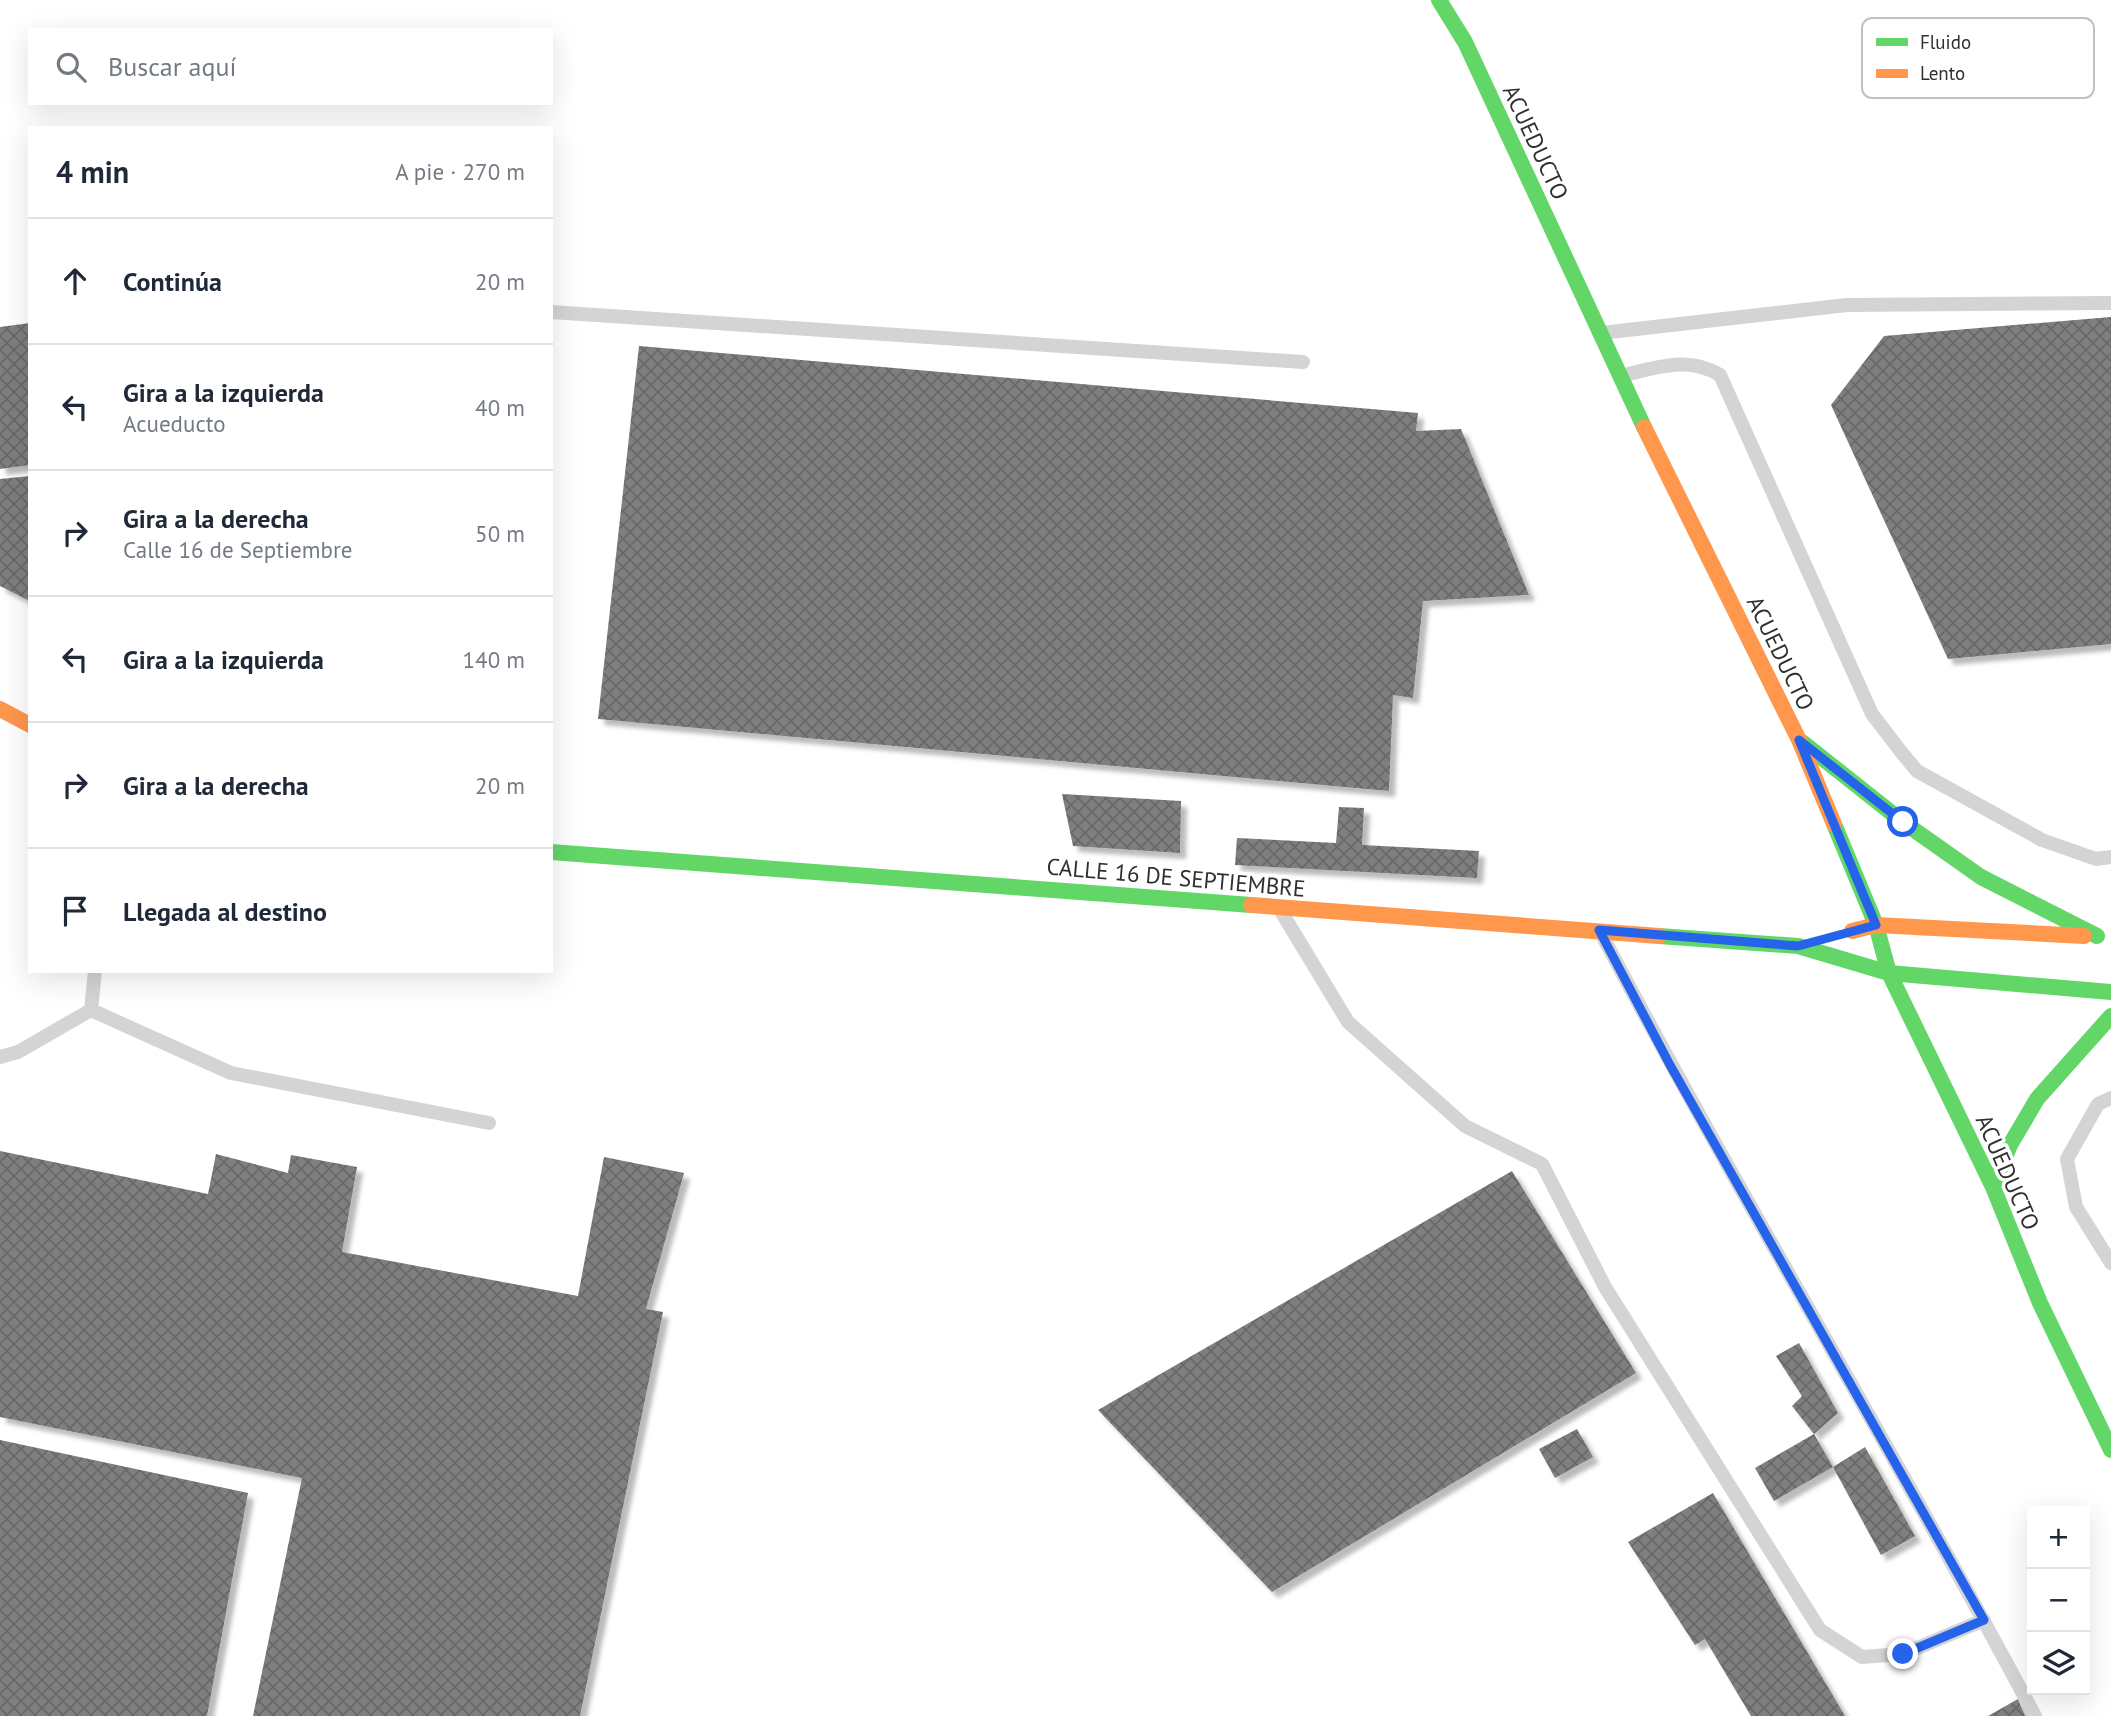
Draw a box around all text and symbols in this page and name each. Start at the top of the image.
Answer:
legend [1862,18,2094,98]
search box [28,28,553,105]
text: Fluido [1920,30,1971,54]
icon: search [52,48,90,86]
text: Buscar aquí [108,50,236,83]
text: Lento [1920,61,1965,85]
street label: ACUEDUCTO [1497,80,1575,204]
text: 4 min [56,152,129,191]
text: A pie · 270 m [395,157,525,186]
icon: ahead [56,262,94,300]
text: Continúa [123,265,222,298]
text: 20 m [475,267,525,296]
text: Gira a la izquierda [123,376,324,409]
icon: left [56,388,94,426]
text: 40 m [475,393,525,422]
text: Acueducto [123,409,226,438]
text: Gira a la derecha [123,502,309,535]
icon: right [56,514,94,552]
text: 50 m [475,519,525,548]
text: Calle 16 de Septiembre [123,535,352,564]
street label: ACUEDUCTO [1741,591,1821,715]
icon: left [56,640,94,678]
text: Gira a la izquierda [123,643,324,676]
text: 140 m [463,645,525,674]
icon: right [56,766,94,804]
text: Gira a la derecha [123,769,309,802]
text: 20 m [475,771,525,800]
route start [1887,806,1918,837]
street label: CALLE 16 DE SEPTIEMBRE [1046,851,1306,903]
icon: arrive [56,892,94,930]
text: Llegada al destino [123,895,327,928]
street label: ACUEDUCTO [1970,1110,2046,1234]
map controls [2027,1506,2090,1695]
button: + [2027,1506,2090,1569]
button: − [2027,1569,2090,1632]
button: layers [2027,1632,2090,1695]
route end [1887,1638,1918,1669]

